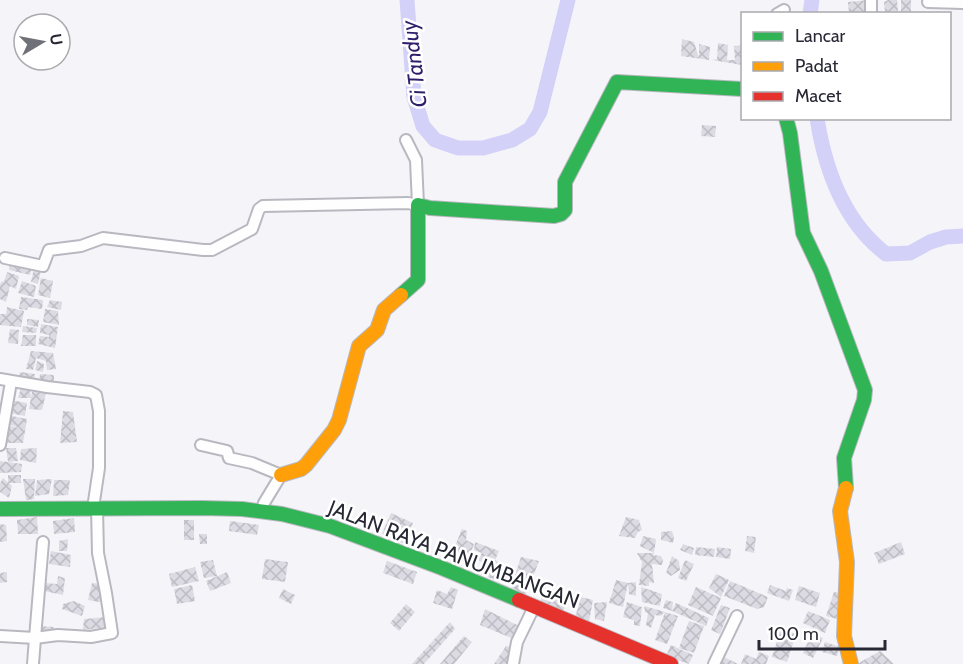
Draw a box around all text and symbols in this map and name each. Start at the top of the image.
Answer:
north arrow [12,12,72,72]
legend [741,12,951,120]
water label: Ci Tanduy [395,18,433,109]
text: Lancar [795,25,846,47]
text: U [46,32,67,47]
text: Padat [795,55,838,77]
text: Macet [795,85,841,107]
street label: JALAN RAYA PANUMBANGAN [324,494,583,613]
scale bar [759,613,885,651]
text: 100 m [768,623,819,645]

